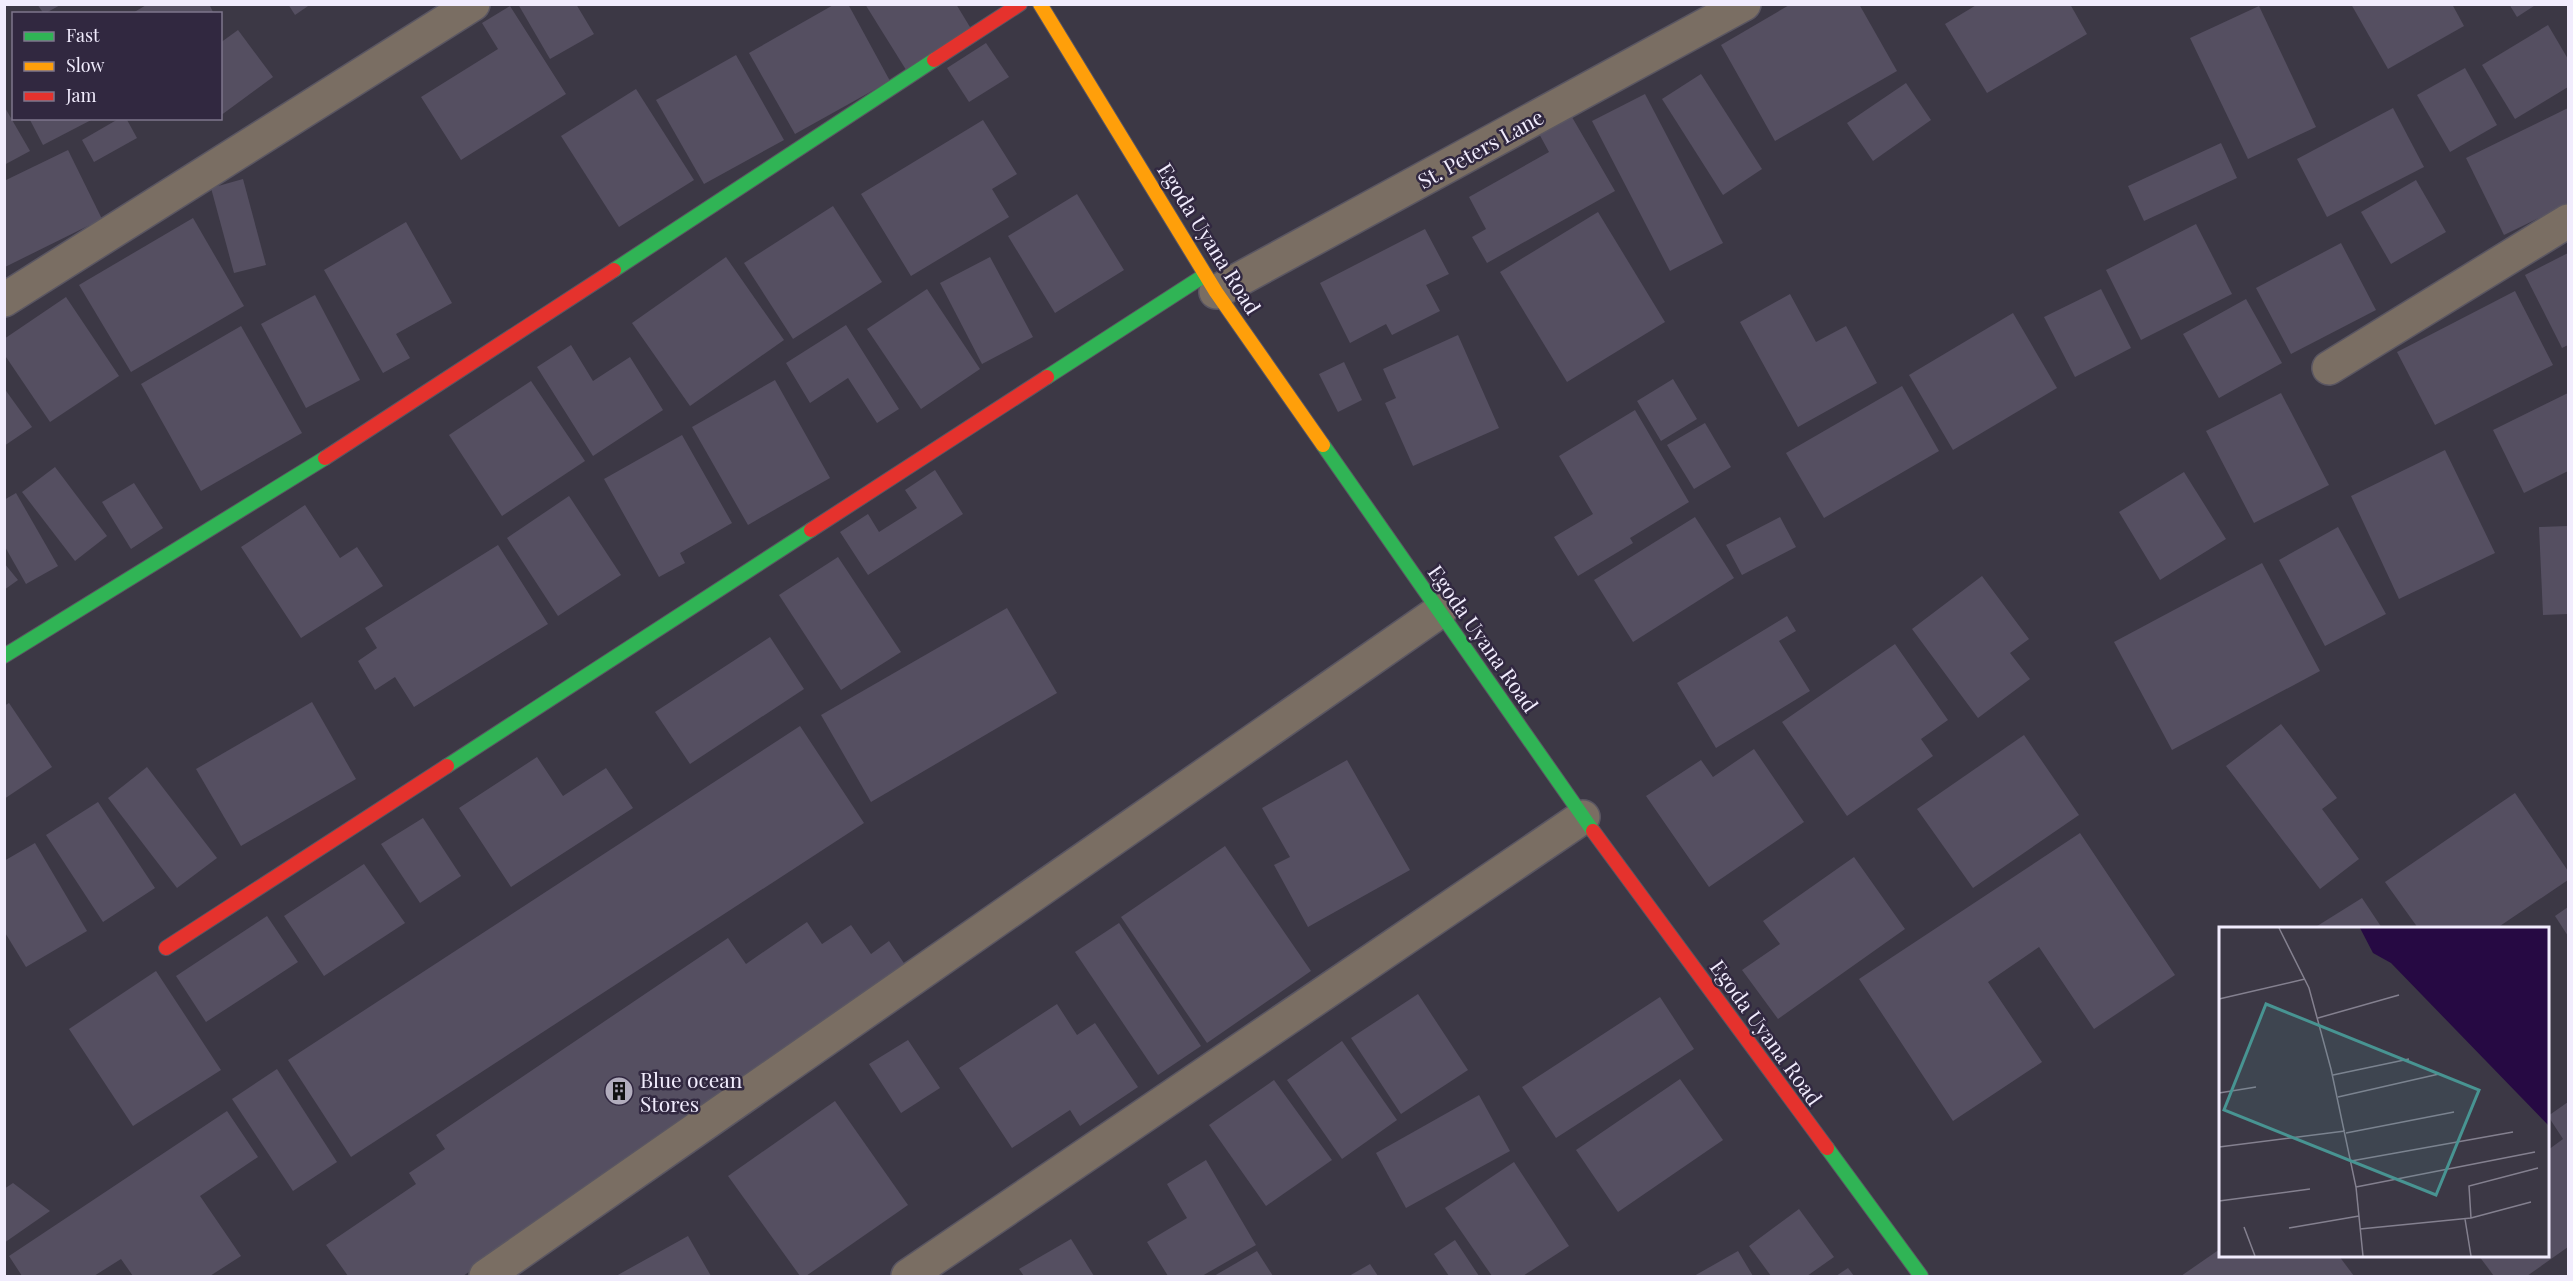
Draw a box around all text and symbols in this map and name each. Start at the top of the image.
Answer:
legend [12,12,222,120]
text: Fast [66,23,100,47]
text: Slow [66,53,104,77]
text: Jam [65,83,96,107]
street label: St. Peters Lane [1412,102,1548,194]
street label: Egoda Uyana Road [1152,157,1268,319]
street label: Egoda Uyana Road [1423,559,1545,717]
inset map [2219,927,2549,1257]
street label: Egoda Uyana Road [1705,954,1829,1110]
place label: Blue ocean Stores [640,1065,743,1117]
building icon: Blue ocean Stores [603,1075,635,1107]

